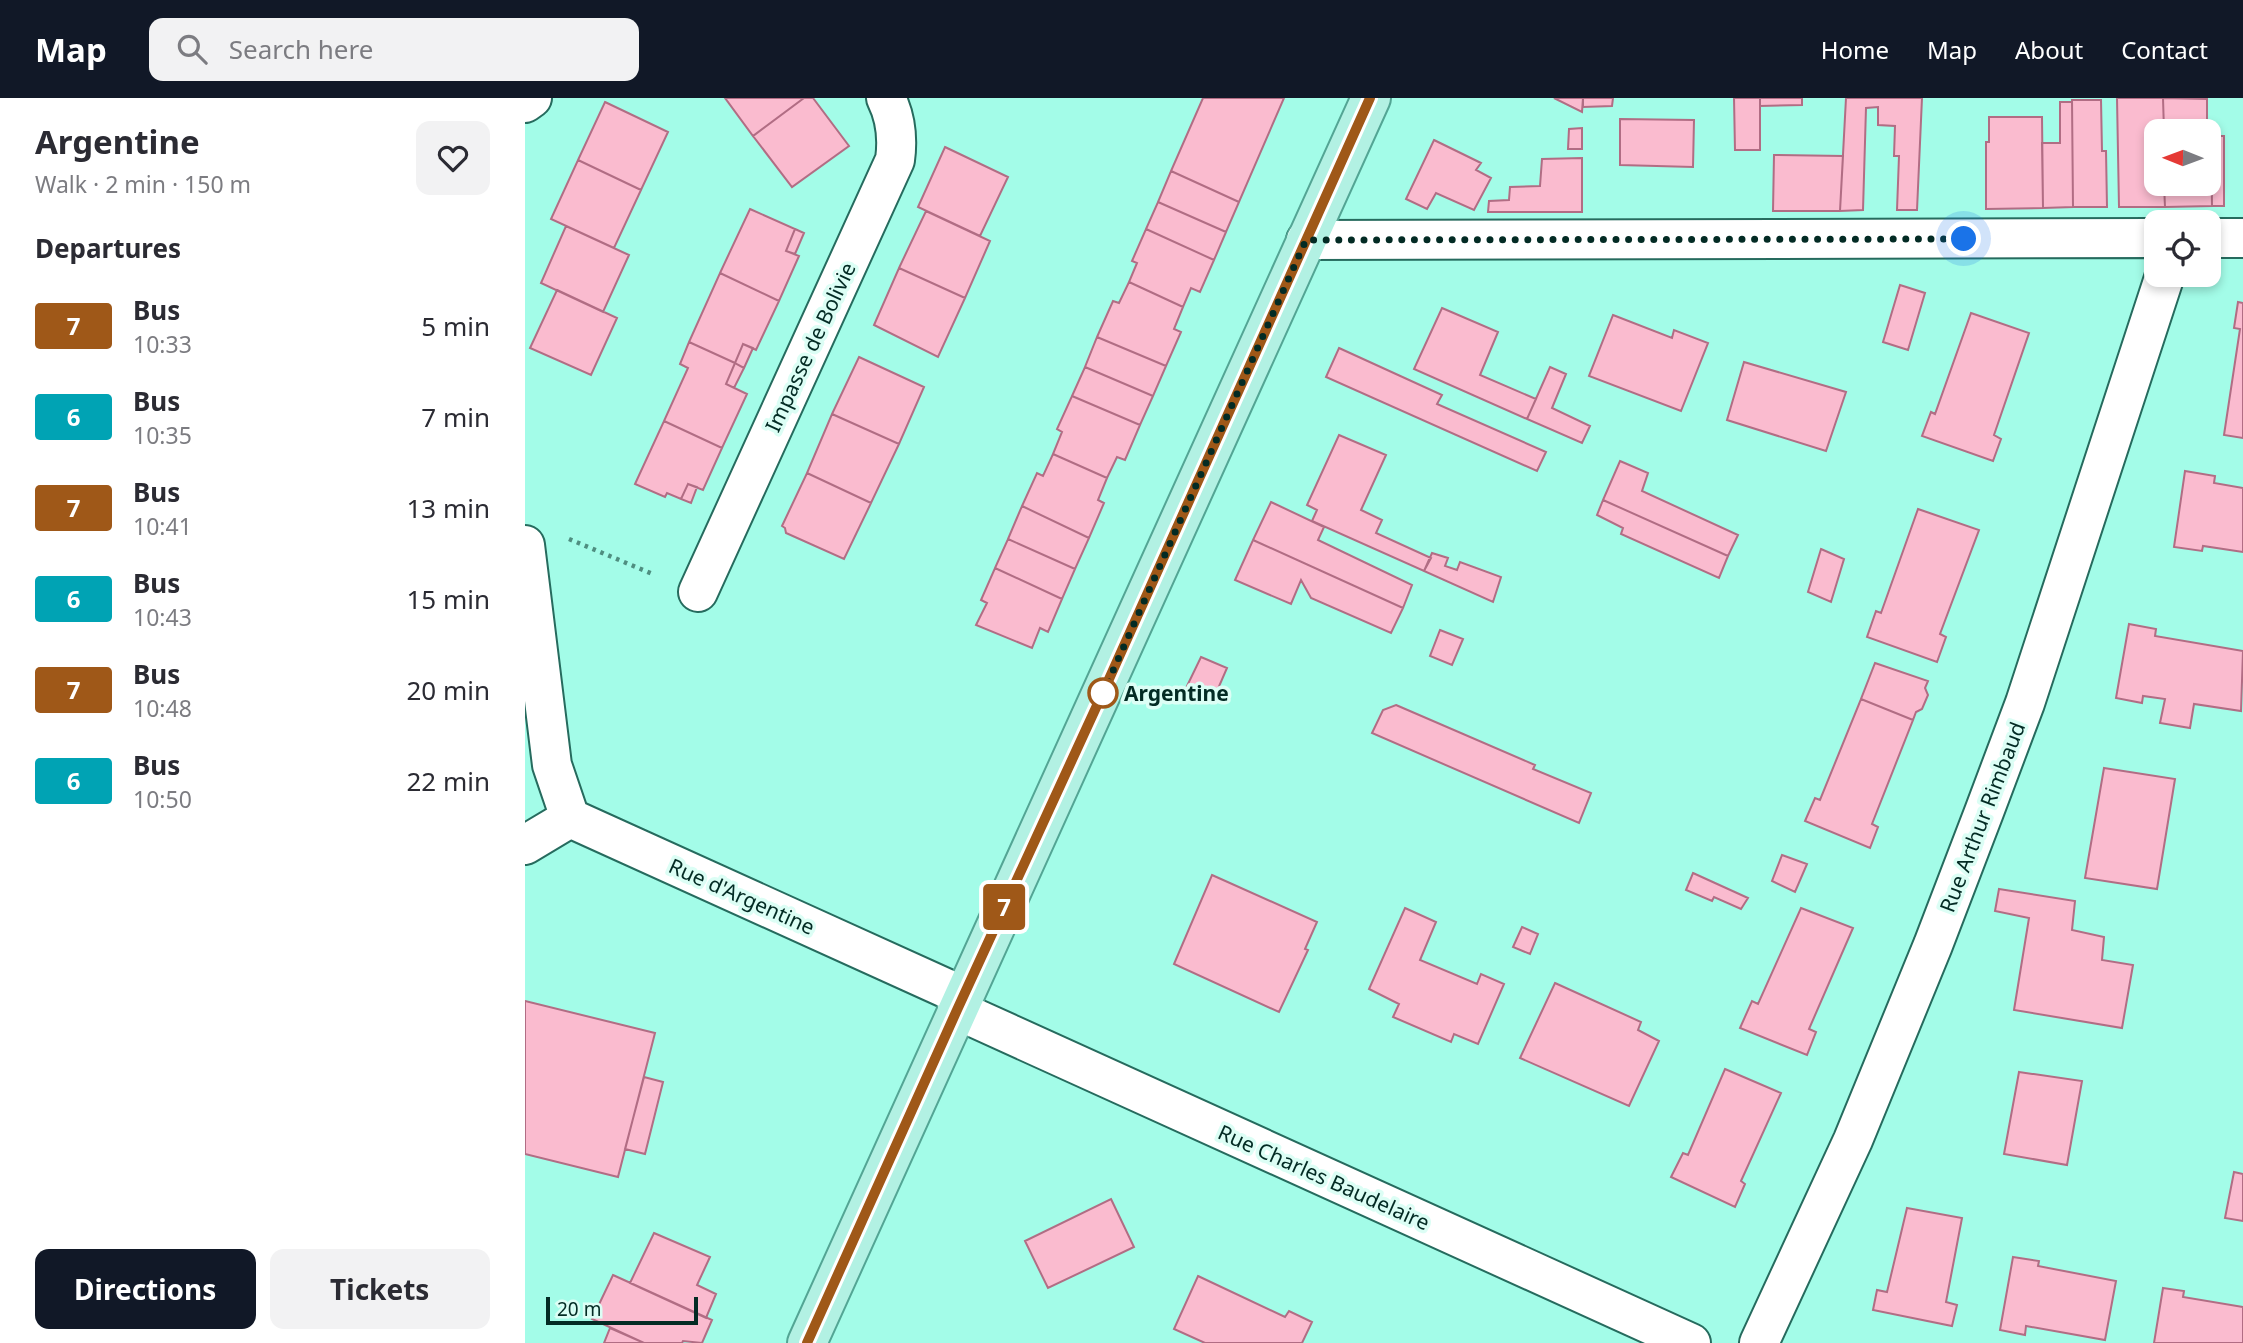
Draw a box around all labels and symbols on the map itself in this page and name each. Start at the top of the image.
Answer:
north arrow [2144,119,2221,196]
your location [1946,221,1981,256]
street label: Impasse de Bolivie [758,258,862,436]
marker: Argentine [1088,678,1118,708]
place label: Argentine [1124,679,1229,707]
street label: Rue Arthur Rimbaud [1933,718,2031,916]
street label: Rue d'Argentine [665,851,819,941]
line badge: 7 [981,884,1027,930]
street label: Rue Charles Baudelaire [1214,1118,1434,1236]
scale bar [546,1294,698,1326]

